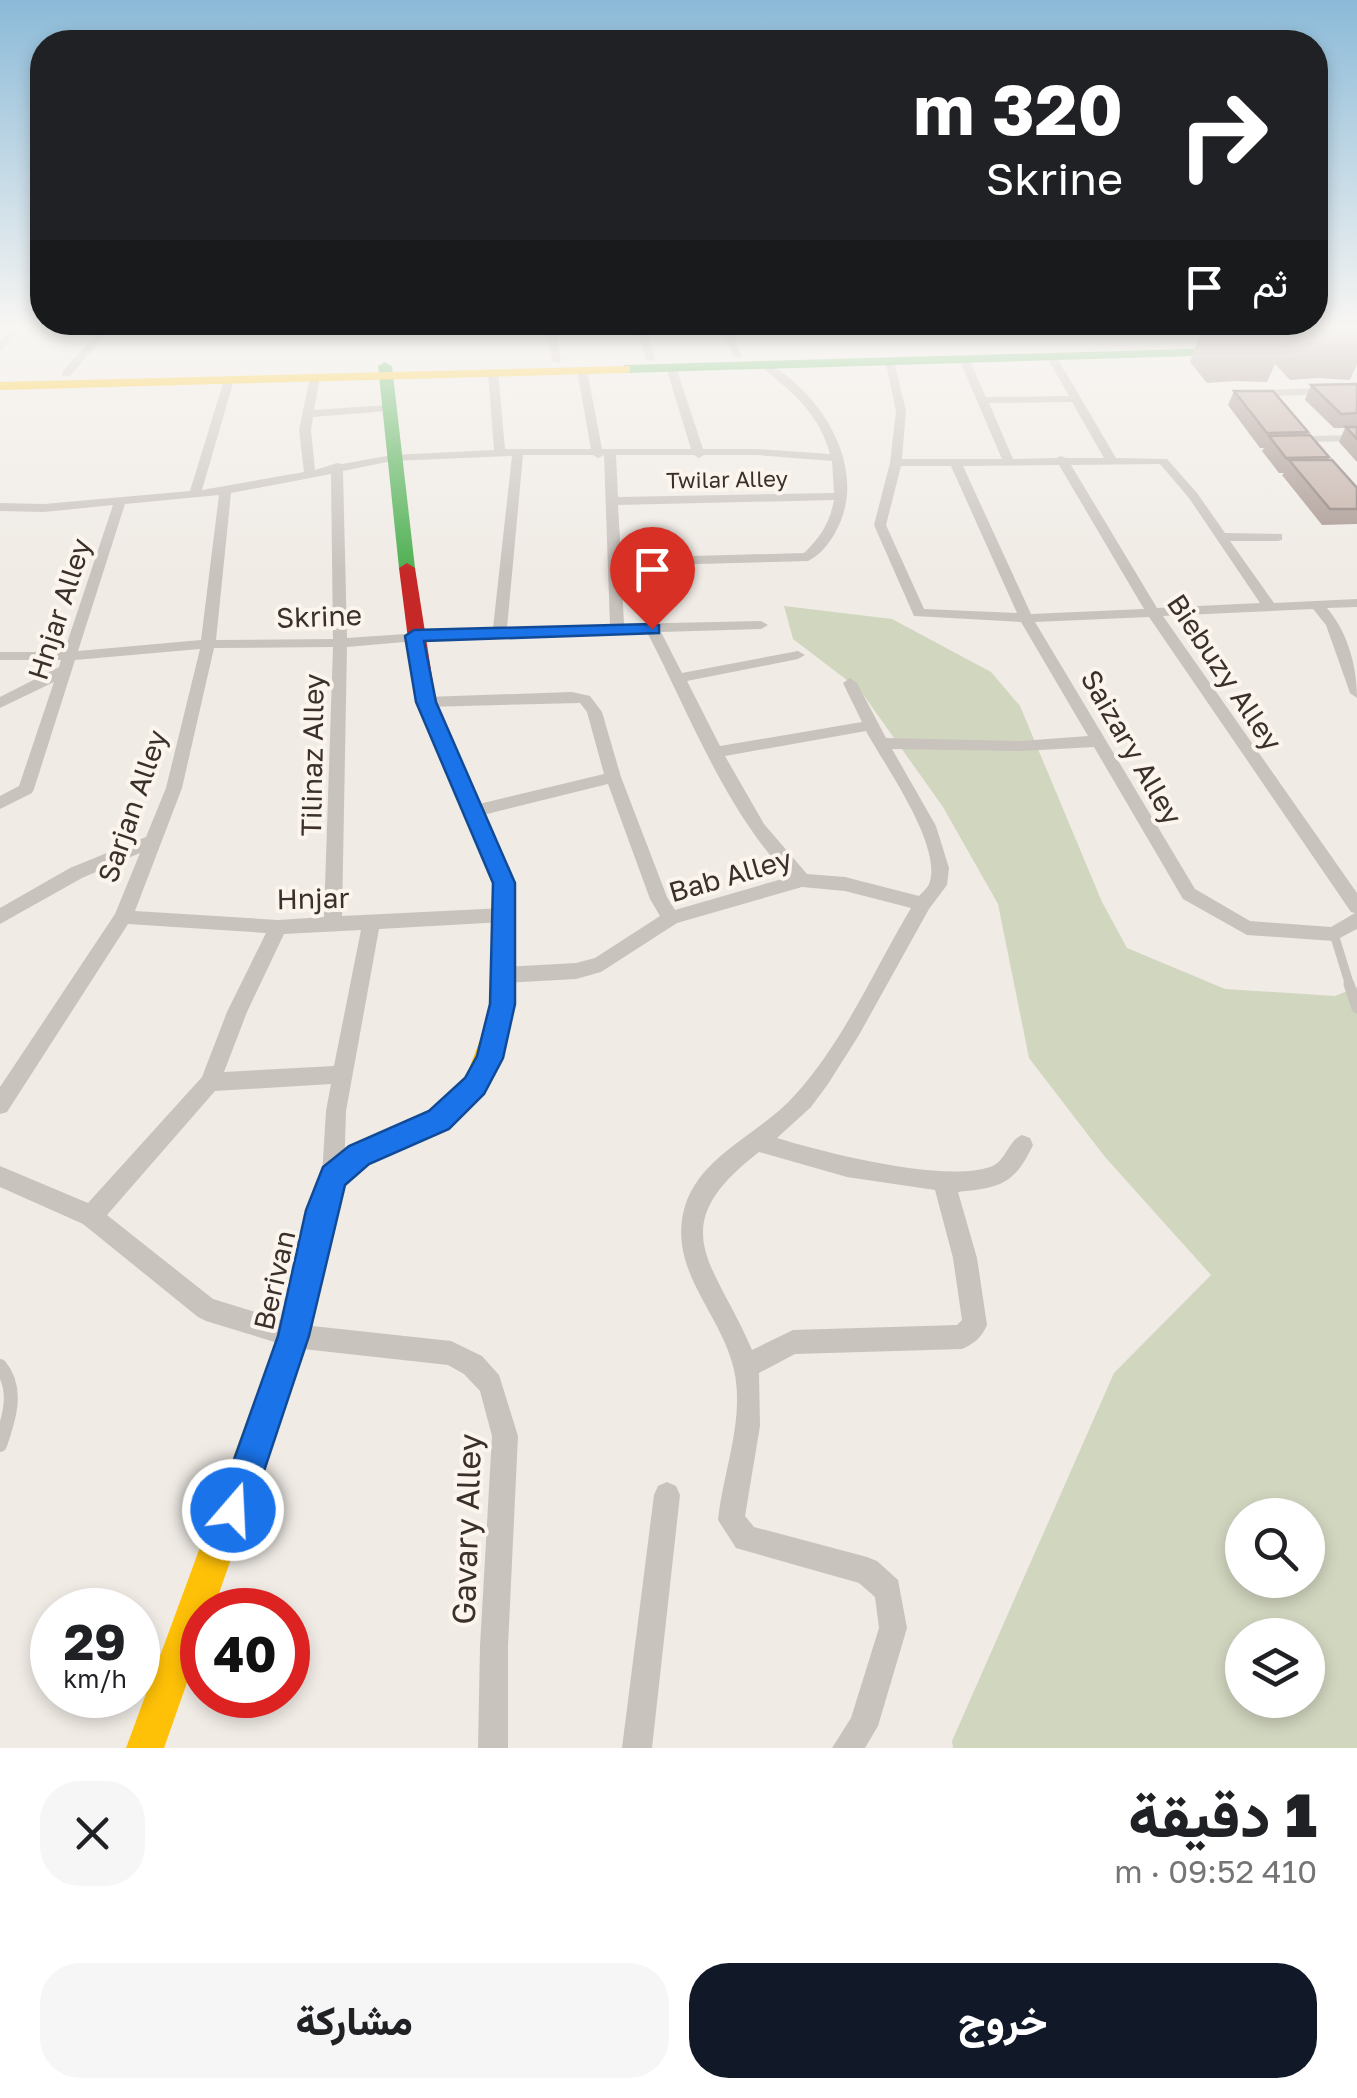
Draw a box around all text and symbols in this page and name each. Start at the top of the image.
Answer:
text: 320 m [913,66,1123,150]
icon: right [1158,70,1288,200]
text: Skrine [985,151,1123,205]
icon: arrive [1177,260,1232,315]
text: ثم [1252,260,1288,305]
street label: Twilar Alley [666,464,788,494]
pin [610,527,695,630]
street label: Hnjar Alley [21,534,97,684]
icon: arrive [625,542,680,597]
street label: Biebuzy Alley [1161,588,1289,757]
street label: Skrine [276,598,362,634]
street label: Saizary Alley [1074,664,1190,830]
street label: Tilinaz Alley [294,673,330,837]
street label: Sarjan Alley [90,725,174,887]
street label: Bab Alley [665,842,795,908]
street label: Hnjar [276,881,350,915]
street label: Berivan [247,1227,301,1333]
street label: Gavary Alley [444,1433,488,1625]
position arrow [181,1458,285,1562]
map controls [1225,1498,1325,1718]
button: search [1225,1498,1325,1598]
speed limit sign: 40 [180,1588,310,1718]
text: 29 [64,1611,126,1671]
button: layers [1225,1618,1325,1718]
text: km/h [63,1663,127,1694]
text: 1 دقيقة [1128,1778,1317,1850]
button: close [40,1781,145,1886]
text: 410 m · 09:52 [1114,1852,1317,1890]
button: مشاركة [40,1963,669,2078]
button: خروج [689,1963,1317,2078]

